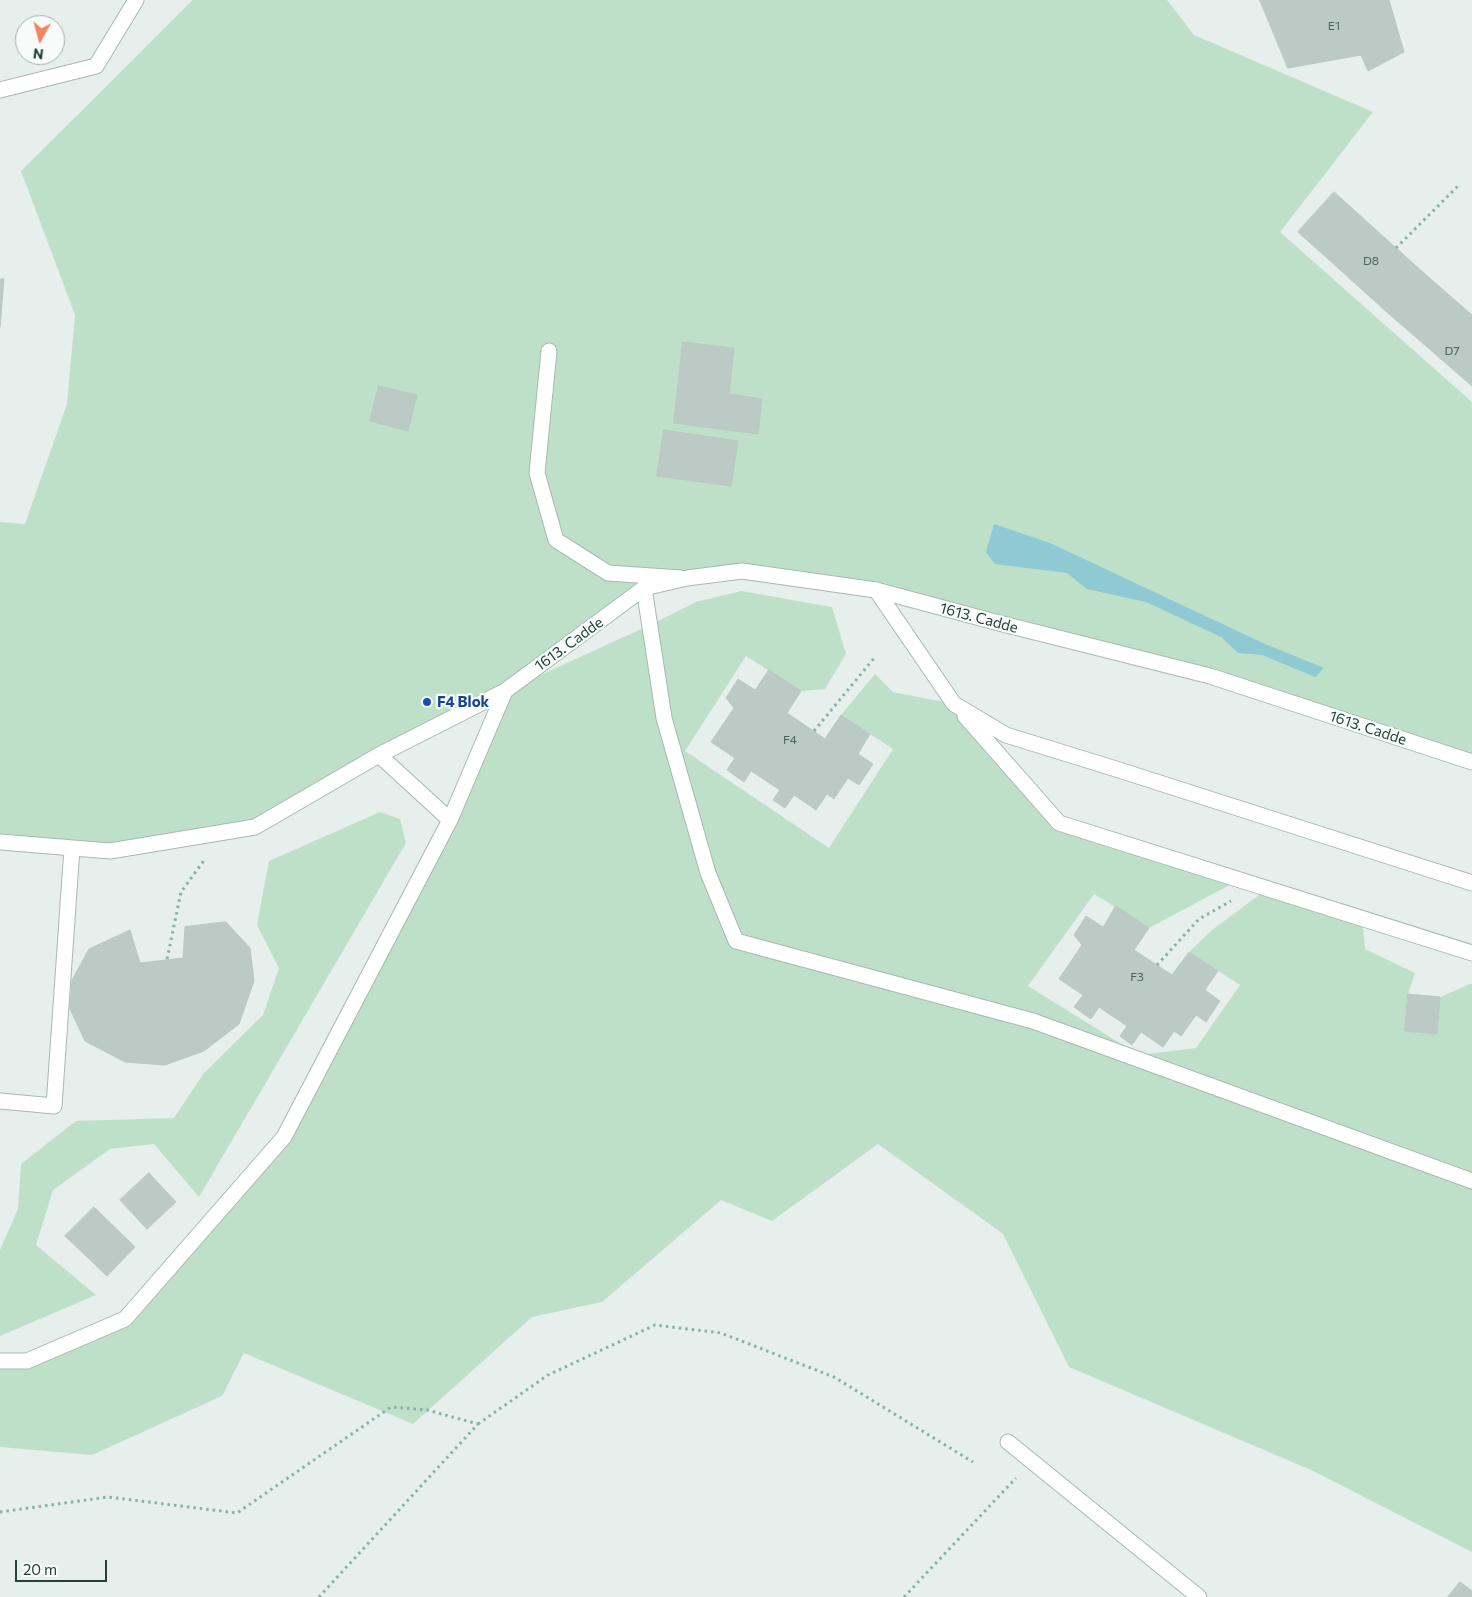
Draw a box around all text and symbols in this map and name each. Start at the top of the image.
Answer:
north arrow [15,15,65,65]
house number: E1 [1328,19,1340,33]
text: N [32,45,44,63]
house number: D8 [1363,254,1379,268]
house number: D7 [1445,344,1459,358]
street label: 1613. Cadde [938,599,1020,637]
street label: 1613. Cadde [531,613,607,675]
place label: F4 Blok [437,693,489,711]
marker: F4 Blok [421,696,433,708]
street label: 1613. Cadde [1327,707,1409,749]
house number: F4 [783,733,797,747]
house number: F3 [1130,970,1144,984]
scale bar [18,1550,110,1582]
text: 20 m [23,1560,57,1578]

